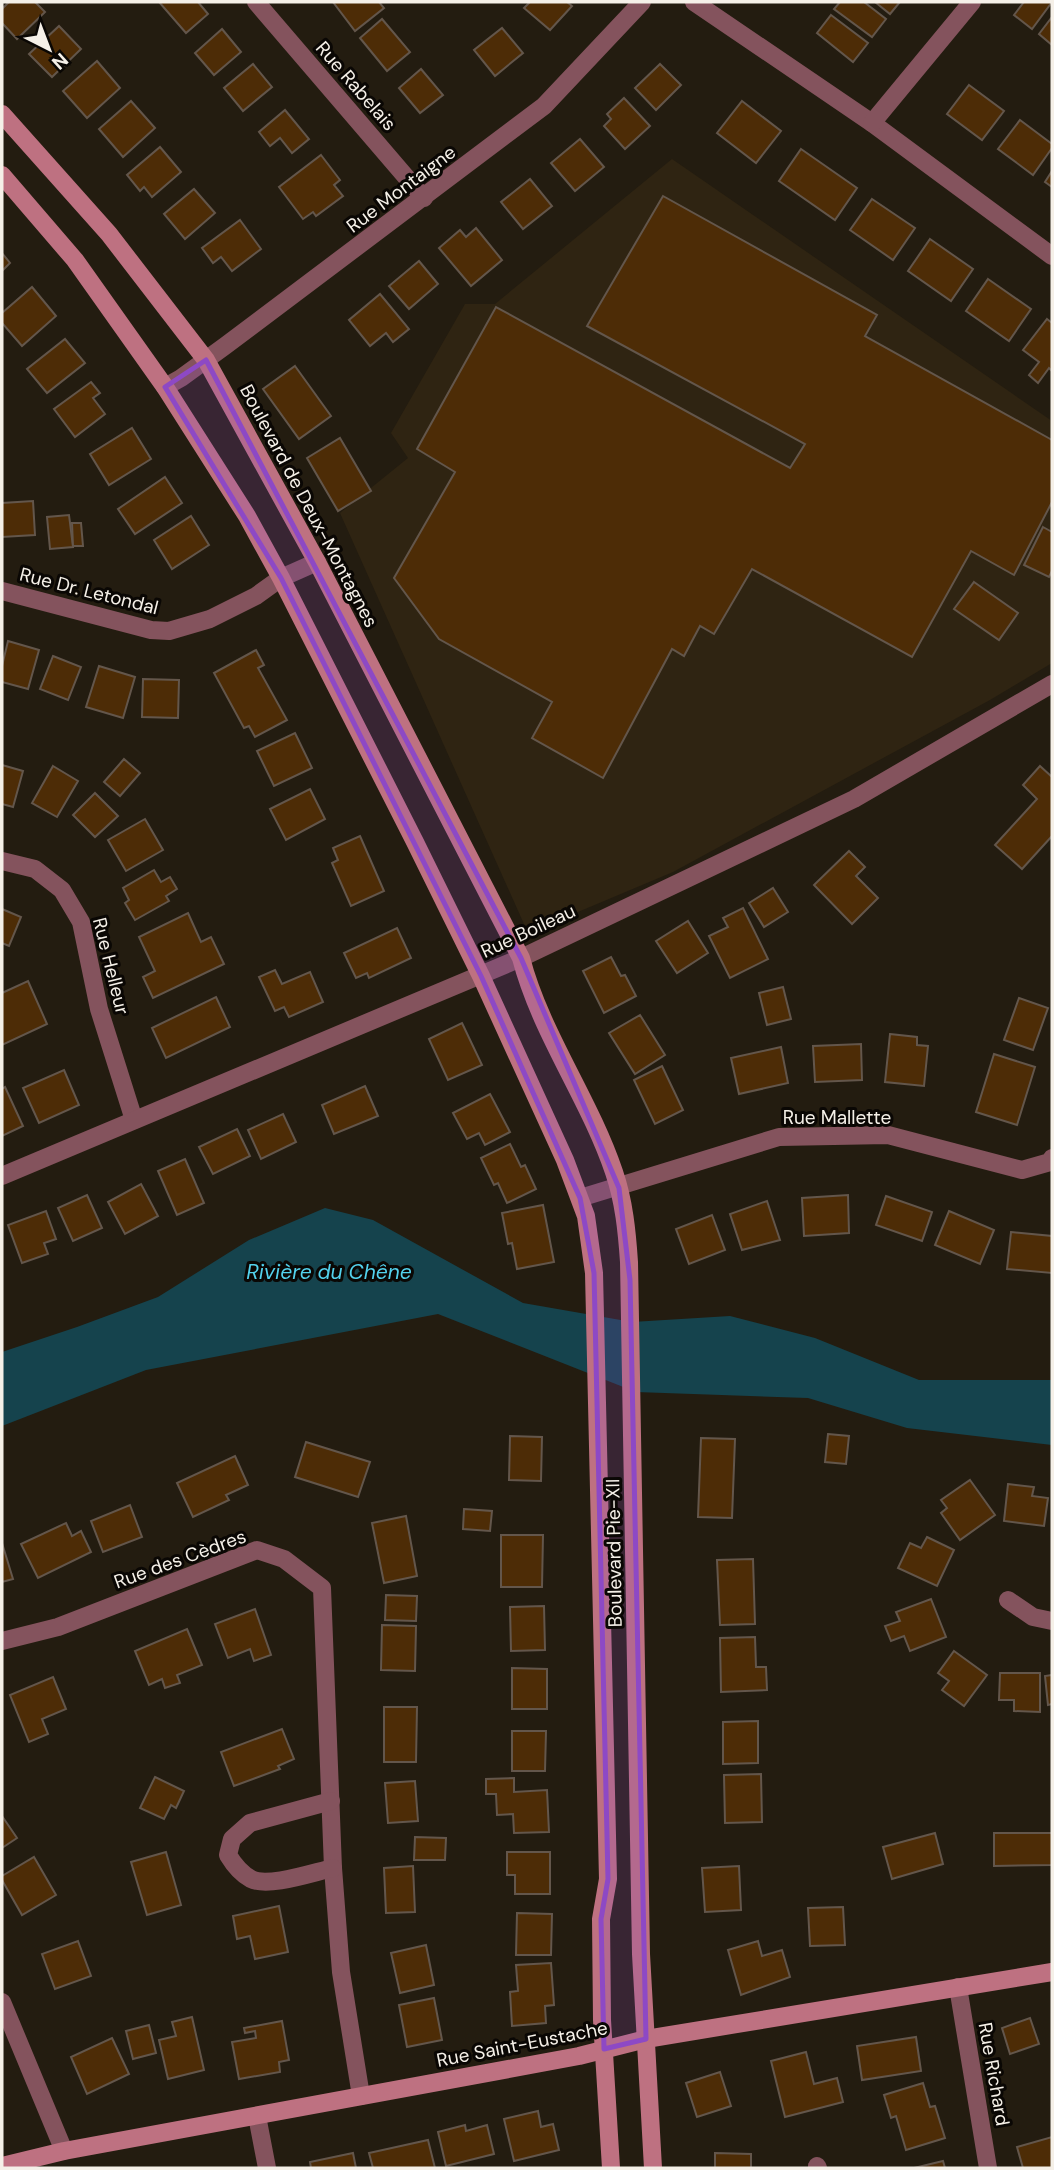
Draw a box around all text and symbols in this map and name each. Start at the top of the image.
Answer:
north arrow [14,14,84,84]
street label: Rue Rabelais [310,36,402,136]
text: N [47,47,74,75]
street label: Rue Montaigne [341,140,461,238]
street label: Boulevard de Deux-Montagnes [234,380,384,632]
street label: Rue Dr. Letondal [17,562,161,620]
street label: Rue Boileau [477,898,579,964]
street label: Rue Helleur [87,915,135,1017]
street label: Rue Mallette [783,1105,891,1130]
water label: Rivière du Chêne [246,1258,412,1286]
street label: Boulevard Pie-XII [600,1478,628,1628]
street label: Rue des Cèdres [111,1524,249,1594]
street label: Rue Saint-Eustache [434,2015,610,2073]
street label: Rue Richard [973,2020,1015,2128]

